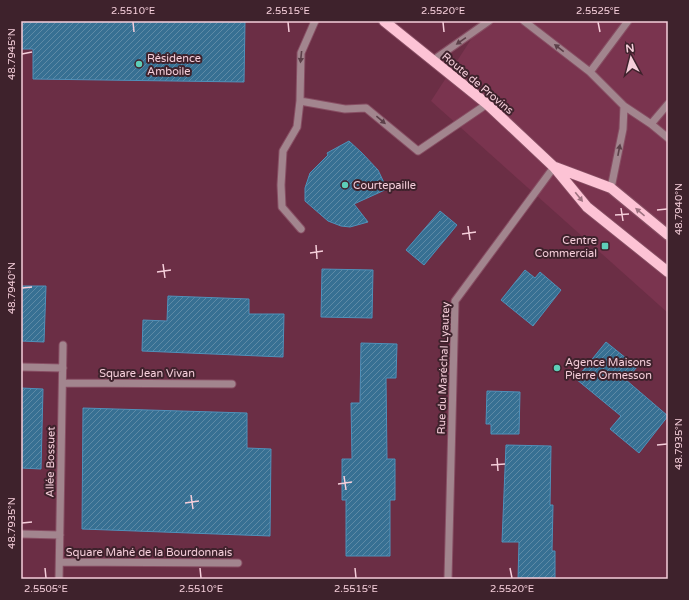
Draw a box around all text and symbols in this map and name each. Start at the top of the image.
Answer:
text: 2.5510°E [111,5,155,17]
text: 2.5515°E [266,5,310,17]
text: 2.5520°E [421,5,465,17]
text: 2.5525°E [576,5,620,17]
text: 48.7945°N [6,28,18,80]
one-way arrow [455,37,466,45]
north arrow [611,38,651,78]
text: N [625,42,635,56]
one-way arrow [553,43,564,52]
street label: Route de Provins [439,50,516,117]
one-way arrow [298,51,305,63]
place label: Résidence Amboile [147,52,201,78]
marker: Résidence Amboile [134,59,144,69]
one-way arrow [376,116,386,125]
one-way arrow [616,144,622,156]
place label: Courtepaille [353,179,416,192]
marker: Courtepaille [340,180,350,190]
text: 48.7940°N [673,183,685,235]
one-way arrow [574,191,583,202]
one-way arrow [634,207,645,216]
place label: Centre Commercial [535,234,597,260]
marker: Centre Commercial [600,241,610,251]
text: 48.7940°N [6,262,18,314]
street label: Rue du Maréchal Lyautey [435,301,452,435]
place label: Agence Maisons Pierre Ormesson [565,356,652,382]
marker: Agence Maisons Pierre Ormesson [552,363,562,373]
street label: Square Jean Vivan [99,367,195,380]
text: 48.7935°N [673,418,685,470]
street label: Allée Bossuet [43,426,58,498]
text: 48.7935°N [6,497,18,549]
street label: Square Mahé de la Bourdonnais [66,546,232,559]
text: 2.5505°E [24,583,68,595]
text: 2.5510°E [179,583,223,595]
text: 2.5515°E [334,583,378,595]
text: 2.5520°E [490,583,534,595]

